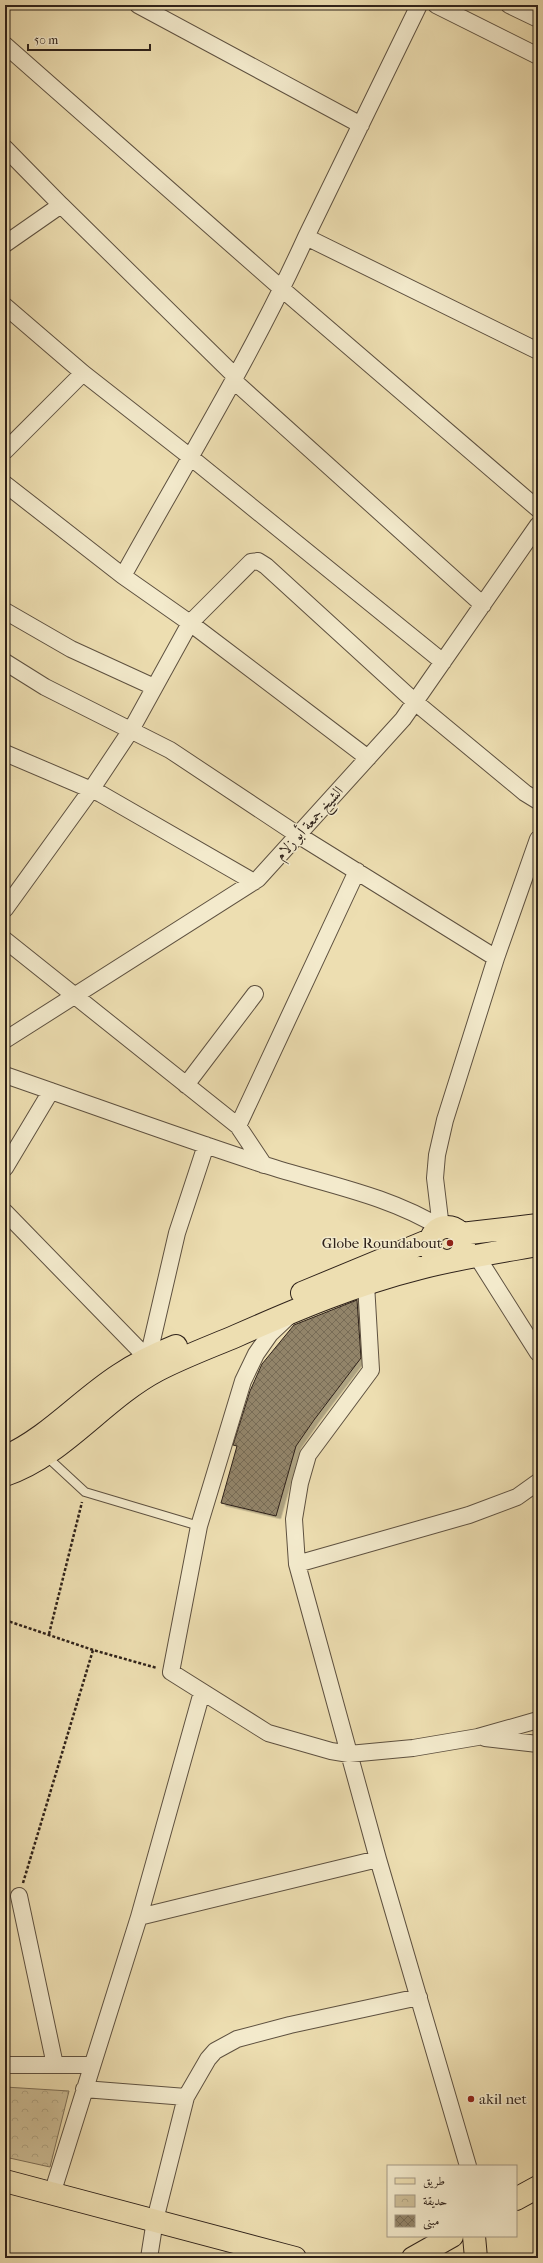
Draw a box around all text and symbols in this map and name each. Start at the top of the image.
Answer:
scale bar [28,26,150,52]
text: 50 m [34,33,58,47]
street label: الشيخ جمعة أبو زلام [270,781,351,867]
place label: Globe Roundabout [322,1234,443,1252]
marker: Globe Roundabout [445,1238,455,1248]
place label: akil net [479,2090,528,2108]
marker: akil net [466,2094,476,2104]
legend [387,2165,517,2237]
text: طريق [423,2174,445,2189]
text: حديقة [423,2194,447,2209]
text: مبنى [423,2214,439,2230]

